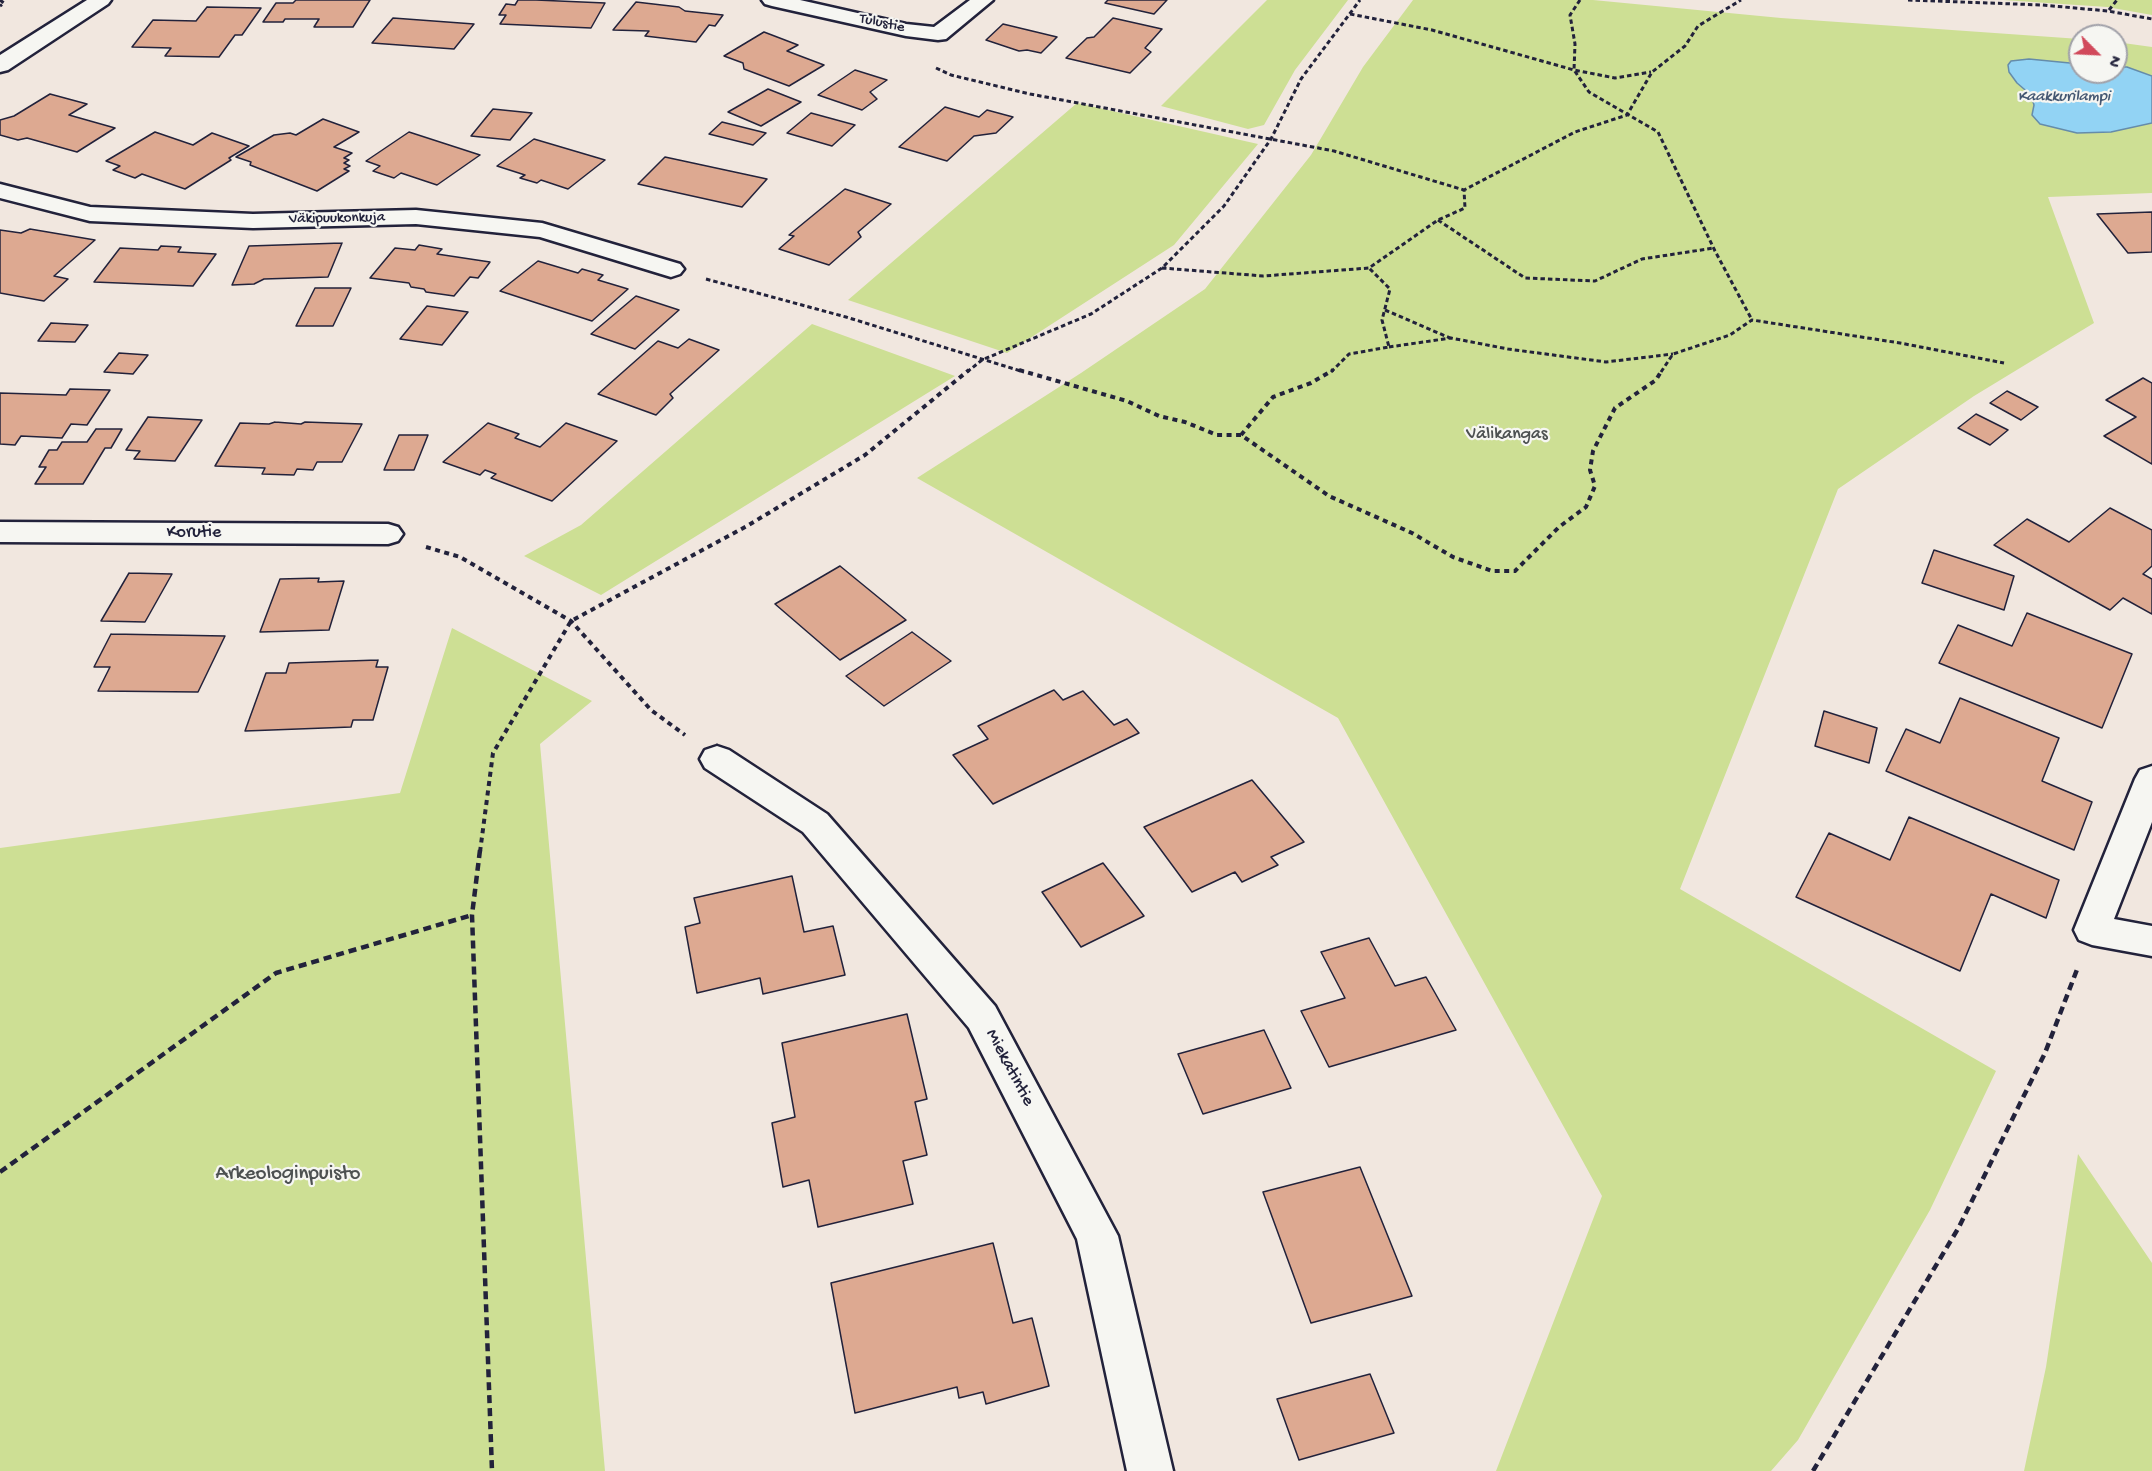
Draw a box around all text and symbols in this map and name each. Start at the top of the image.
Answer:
street label: Tulustie [858,10,906,38]
north arrow [2068,24,2128,84]
text: N [2102,52,2124,69]
water label: Kaakkurilampi [2018,88,2110,108]
street label: Väkipuukonkuja [289,209,385,229]
park label: Välikangas [1466,424,1548,446]
street label: Korutie [167,522,221,544]
street label: Miekatintie [980,1026,1038,1110]
park label: Arkeologinpuisto [216,1162,360,1188]

